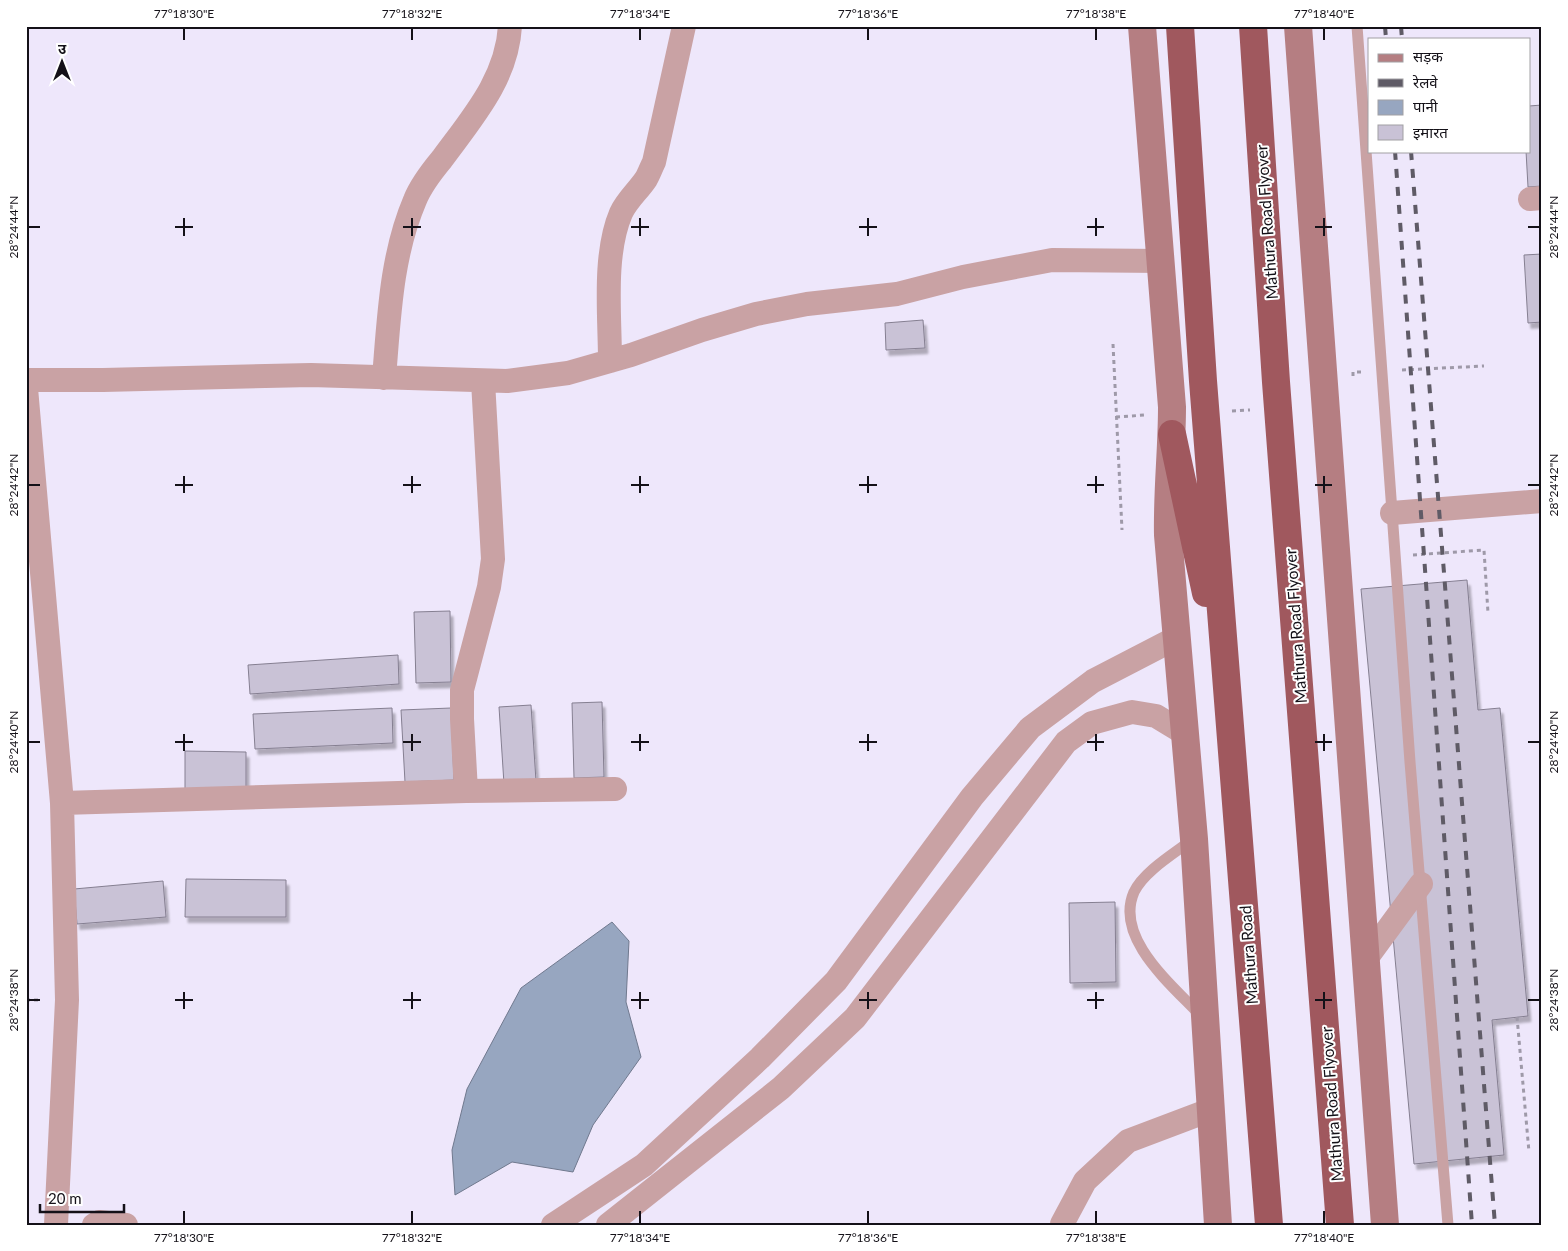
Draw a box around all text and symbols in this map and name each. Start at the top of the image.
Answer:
text: 77°18'30"E [154,6,214,21]
text: 77°18'32"E [382,6,442,21]
text: 77°18'34"E [610,6,670,21]
text: 77°18'36"E [838,6,898,21]
text: 77°18'38"E [1066,6,1126,21]
text: 77°18'40"E [1294,6,1354,21]
north arrow [38,38,88,88]
legend [1368,38,1530,152]
text: उ [58,40,67,57]
text: सड़क [1413,47,1443,65]
text: रेलवे [1412,73,1438,91]
text: पानी [1413,97,1439,115]
text: इमारत [1413,123,1448,141]
street label: Mathura Road Flyover [1251,144,1281,300]
text: 28°24'44"N [6,196,21,258]
text: 28°24'44"N [1546,196,1561,258]
text: 28°24'42"N [6,454,21,516]
text: 28°24'42"N [1546,454,1561,516]
street label: Mathura Road Flyover [1280,548,1310,704]
text: 28°24'40"N [6,711,21,773]
text: 28°24'40"N [1546,711,1561,773]
street label: Mathura Road [1235,905,1261,1005]
text: 28°24'38"N [6,969,21,1031]
text: 28°24'38"N [1546,969,1561,1031]
street label: Mathura Road Flyover [1316,1026,1346,1182]
scale bar [40,1181,124,1213]
text: 20 m [48,1189,82,1207]
text: 77°18'30"E [154,1230,214,1245]
text: 77°18'32"E [382,1230,442,1245]
text: 77°18'34"E [610,1230,670,1245]
text: 77°18'36"E [838,1230,898,1245]
text: 77°18'38"E [1066,1230,1126,1245]
text: 77°18'40"E [1294,1230,1354,1245]

